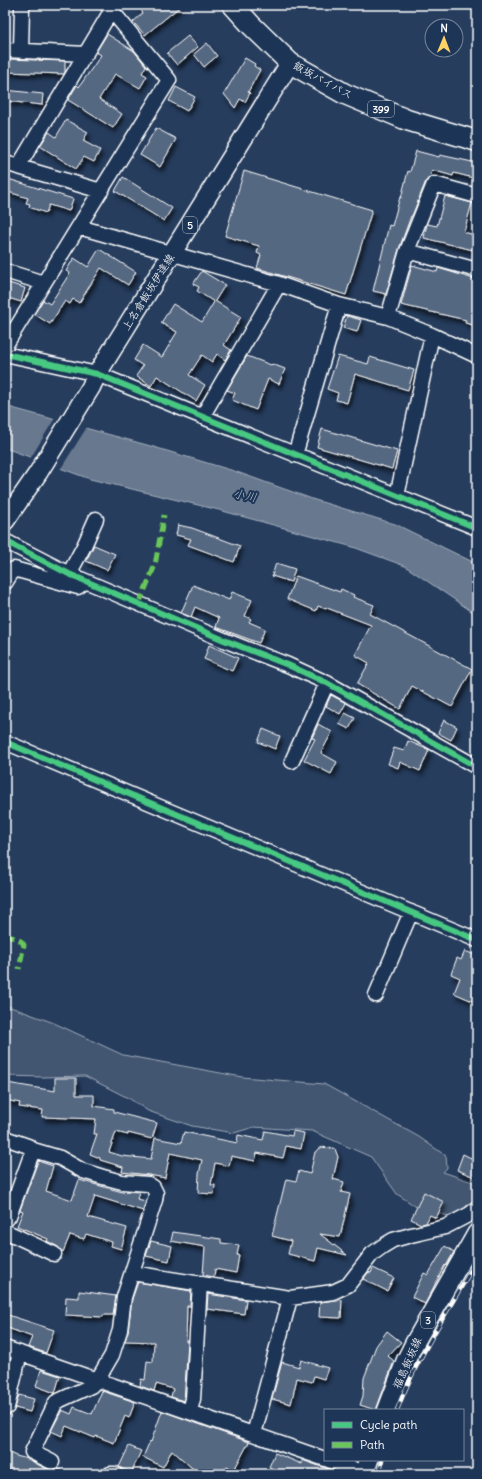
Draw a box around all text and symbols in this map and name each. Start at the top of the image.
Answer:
north arrow [424,18,464,58]
text: N [440,21,448,35]
street label: 飯坂バイパス [291,58,355,102]
road number: 399 [368,101,394,117]
road number: 5 [183,217,197,233]
street label: 上名倉飯坂伊達線 [119,251,177,333]
water label: 小川 [232,485,258,505]
road number: 3 [421,1312,435,1328]
street label: 福島飯坂線 [389,1335,425,1391]
legend [324,1409,464,1461]
text: Cycle path [360,1417,417,1432]
text: Path [360,1437,385,1452]

